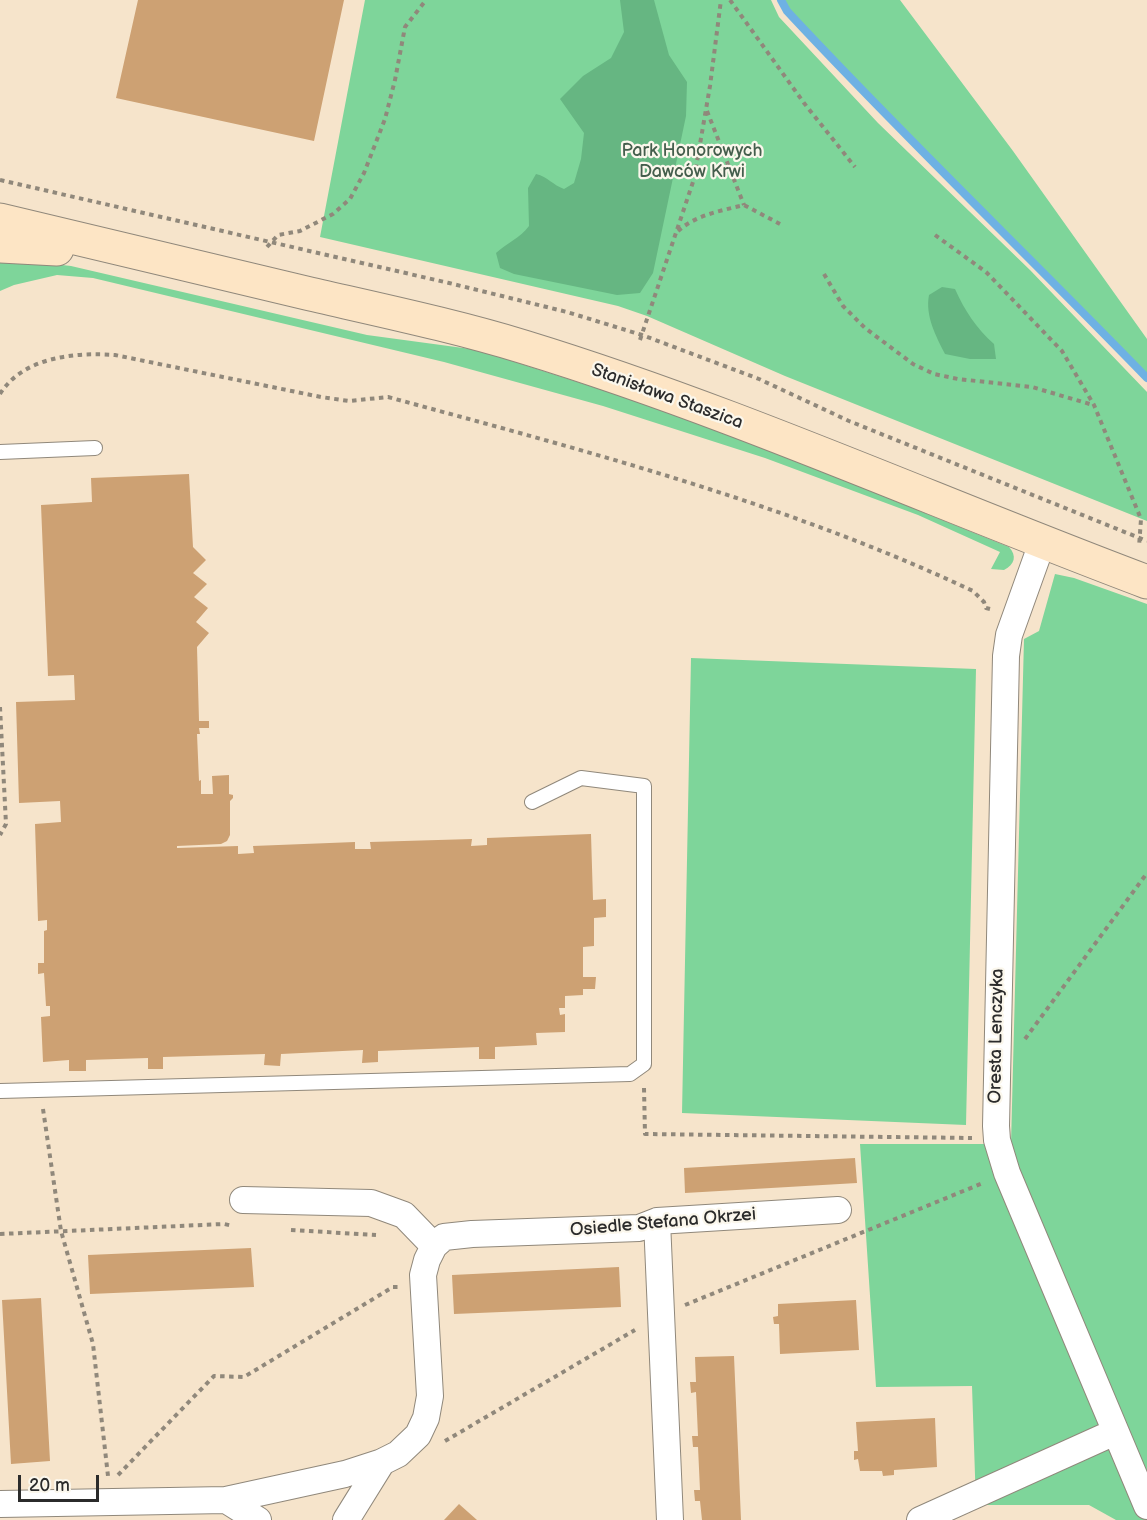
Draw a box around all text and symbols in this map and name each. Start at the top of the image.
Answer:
park label: Park Honorowych Dawców Krwi [622,140,762,182]
street label: Stanisława Staszica [588,360,746,434]
street label: Oresta Lenczyka [985,968,1009,1104]
street label: Osiedle Stefana Okrzei [569,1204,757,1242]
scale bar [21,1463,102,1501]
text: 20 m [29,1475,70,1496]

